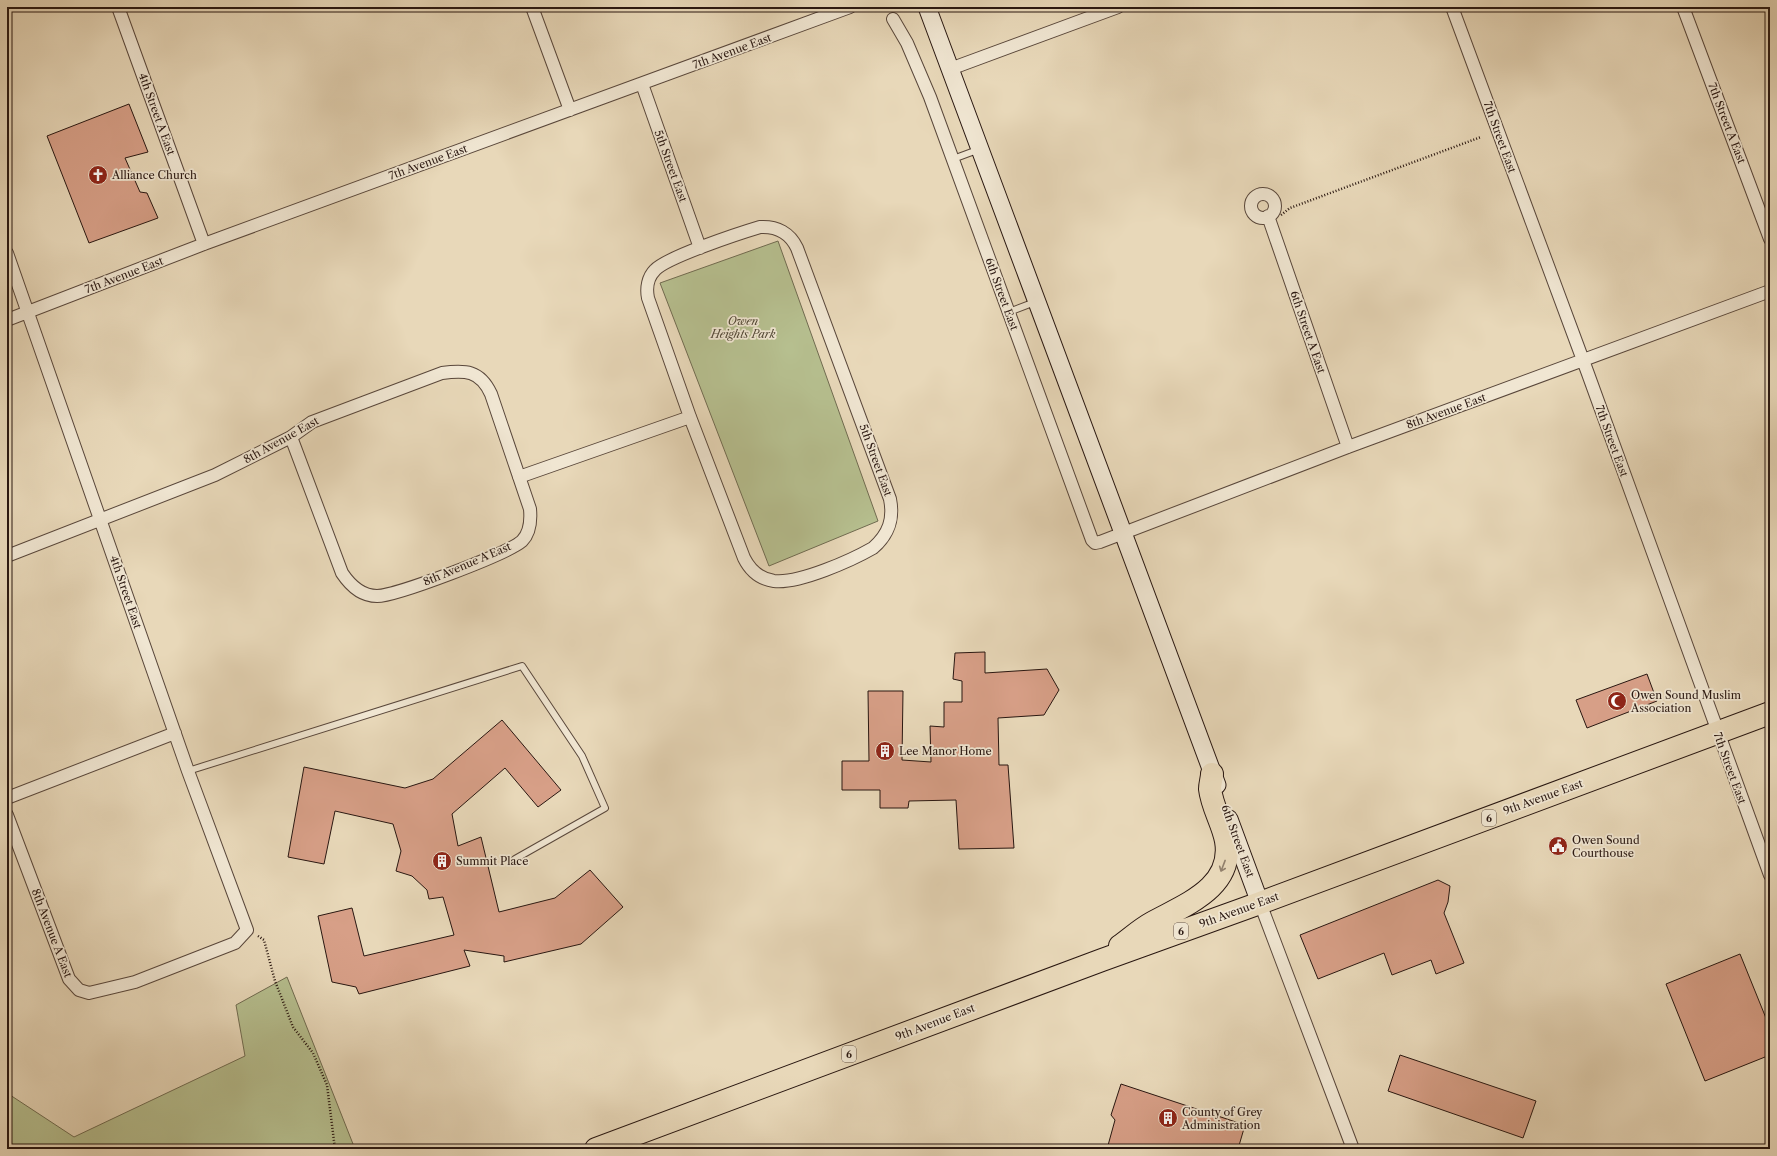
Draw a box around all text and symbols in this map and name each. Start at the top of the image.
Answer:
street label: 7th Avenue East [691,30,773,72]
street label: 4th Street A East [136,71,178,157]
street label: 7th Street A East [1705,81,1749,165]
street label: 7th Street East [1481,99,1519,175]
street label: 5th Street East [651,128,691,204]
street label: 7th Avenue East [387,141,469,183]
church icon: Alliance Church [87,164,109,186]
place label: Alliance Church [111,168,197,182]
street label: 7th Avenue East [83,254,165,296]
street label: 6th Street East [982,256,1022,332]
street label: 6th Street A East [1287,289,1329,375]
park label: Owen Heights Park [710,314,776,341]
street label: 8th Avenue East [1404,390,1488,432]
street label: 7th Street East [1593,403,1631,479]
street label: 8th Avenue East [241,414,321,466]
street label: 5th Street East [856,422,896,498]
street label: 8th Avenue A East [421,539,513,589]
street label: 4th Street East [107,554,145,630]
place label: Owen Sound Muslim Association [1630,688,1742,715]
mosque icon: Owen Sound Muslim Association [1606,690,1628,712]
street label: 7th Street East [1711,730,1749,806]
building icon: Lee Manor Home [874,740,896,762]
place label: Lee Manor Home [899,744,992,758]
street label: 9th Avenue East [1501,776,1585,818]
street label: 6th Street East [1218,803,1258,879]
road number: 6 [1482,810,1496,826]
place label: Owen Sound Courthouse [1572,833,1640,860]
public building icon: Owen Sound Courthouse [1547,835,1569,857]
building icon: Summit Place [431,850,453,872]
place label: Summit Place [456,854,528,868]
one-way arrow [1219,859,1226,872]
street label: 8th Avenue A East [29,887,75,980]
street label: 9th Avenue East [1197,889,1281,931]
road number: 6 [1174,923,1188,939]
street label: 9th Avenue East [893,1000,977,1044]
road number: 6 [842,1046,856,1062]
place label: County of Grey Administration [1181,1105,1263,1132]
building icon: County of Grey Administration [1157,1107,1179,1129]

